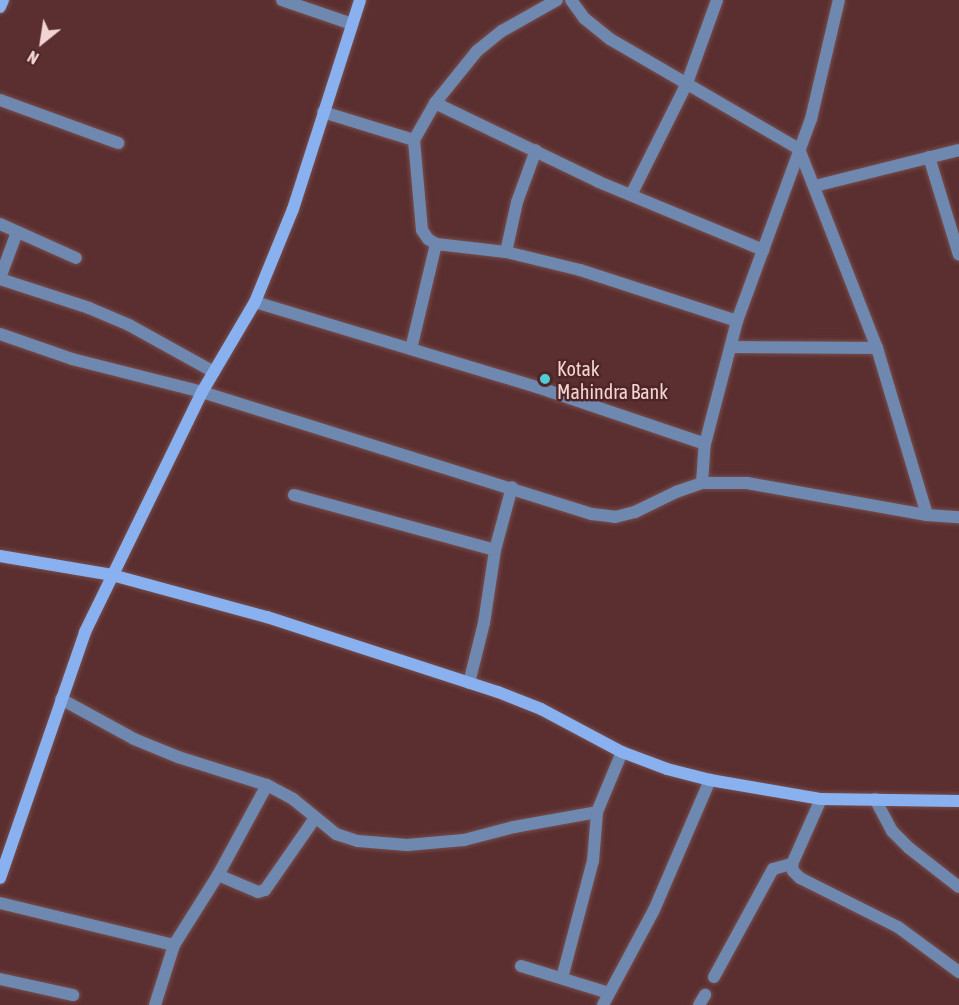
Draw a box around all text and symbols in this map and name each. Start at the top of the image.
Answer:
north arrow [12,12,72,72]
text: N [24,47,42,68]
place label: Kotak Mahindra Bank [557,356,668,403]
marker: Kotak Mahindra Bank [538,372,552,386]

